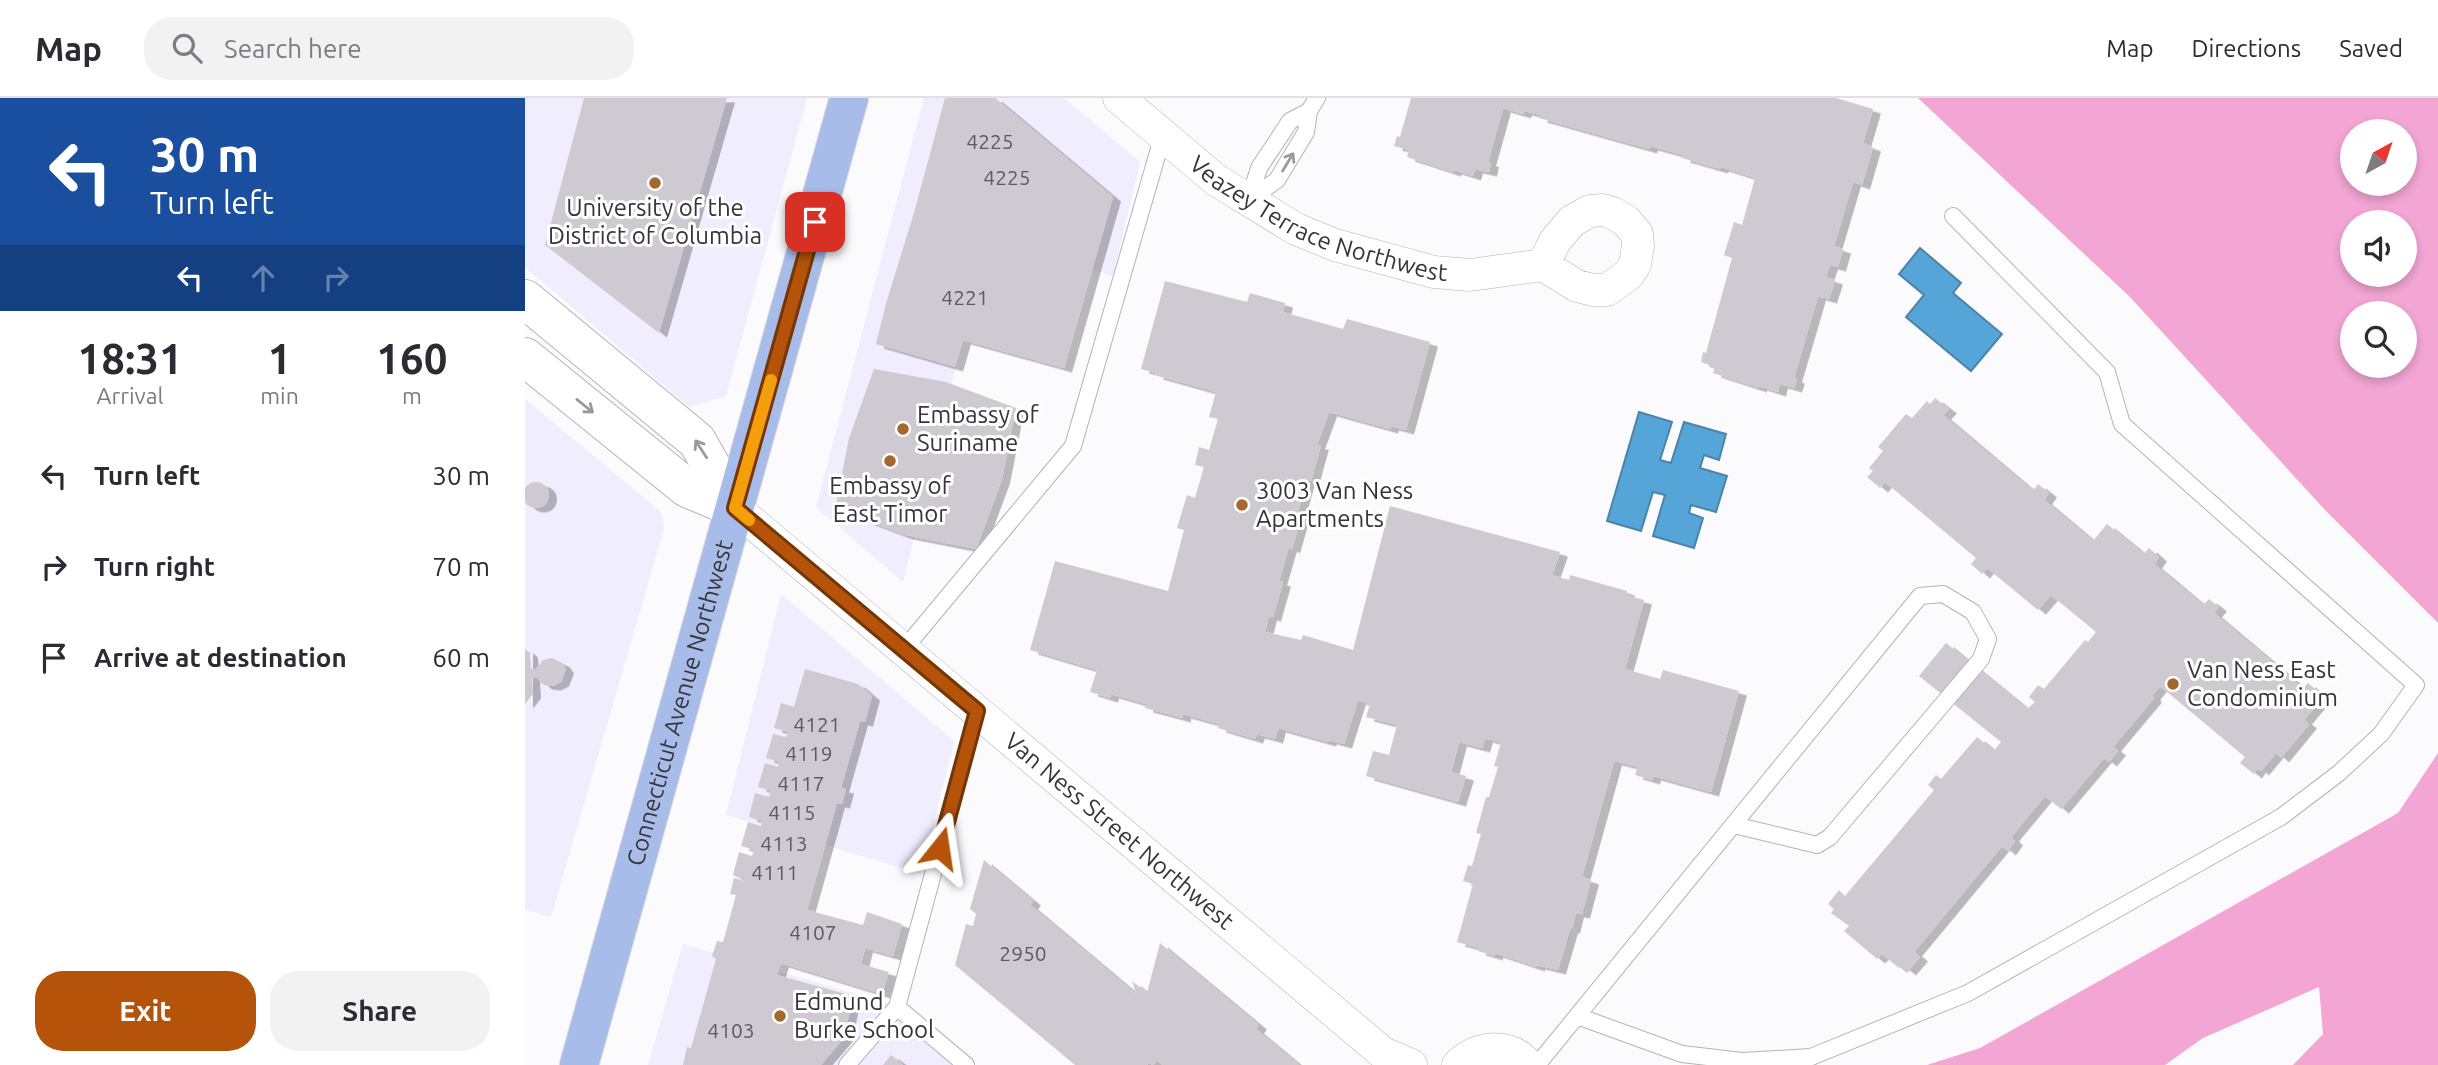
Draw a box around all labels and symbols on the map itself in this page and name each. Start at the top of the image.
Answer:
north arrow [2340,119,2417,196]
house number: 4225 [966,129,1014,153]
street label: Veazey Terrace Northwest [1185,150,1449,286]
one-way arrow [1281,152,1295,172]
house number: 4225 [983,165,1031,189]
marker: University of the District of Columbia [647,175,663,191]
pin [785,192,845,252]
place label: University of the District of Columbia [548,194,762,249]
house number: 4221 [941,285,989,309]
one-way arrow [576,398,594,413]
place label: Embassy of Suriname [917,401,1039,456]
marker: Embassy of Suriname [895,421,911,437]
one-way arrow [694,440,708,459]
marker: Embassy of East Timor [882,453,898,469]
place label: Embassy of East Timor [829,472,952,527]
place label: 3003 Van Ness Apartments [1256,477,1413,532]
marker: 3003 Van Ness Apartments [1234,497,1250,513]
street label: Connecticut Avenue Northwest [621,536,738,869]
place label: Van Ness East Condominium [2187,656,2338,711]
marker: Van Ness East Condominium [2165,676,2181,692]
house number: 4121 [793,712,841,736]
street label: Van Ness Street Northwest [1000,727,1240,935]
house number: 4119 [785,741,833,765]
house number: 4117 [777,771,825,795]
house number: 4115 [768,800,816,824]
position arrow [903,811,977,885]
house number: 4113 [760,831,808,855]
house number: 4111 [751,860,799,884]
house number: 4107 [789,920,837,944]
house number: 2950 [999,941,1047,965]
place label: Edmund Burke School [794,988,934,1043]
marker: Edmund Burke School [772,1008,788,1024]
house number: 4103 [707,1018,755,1042]

